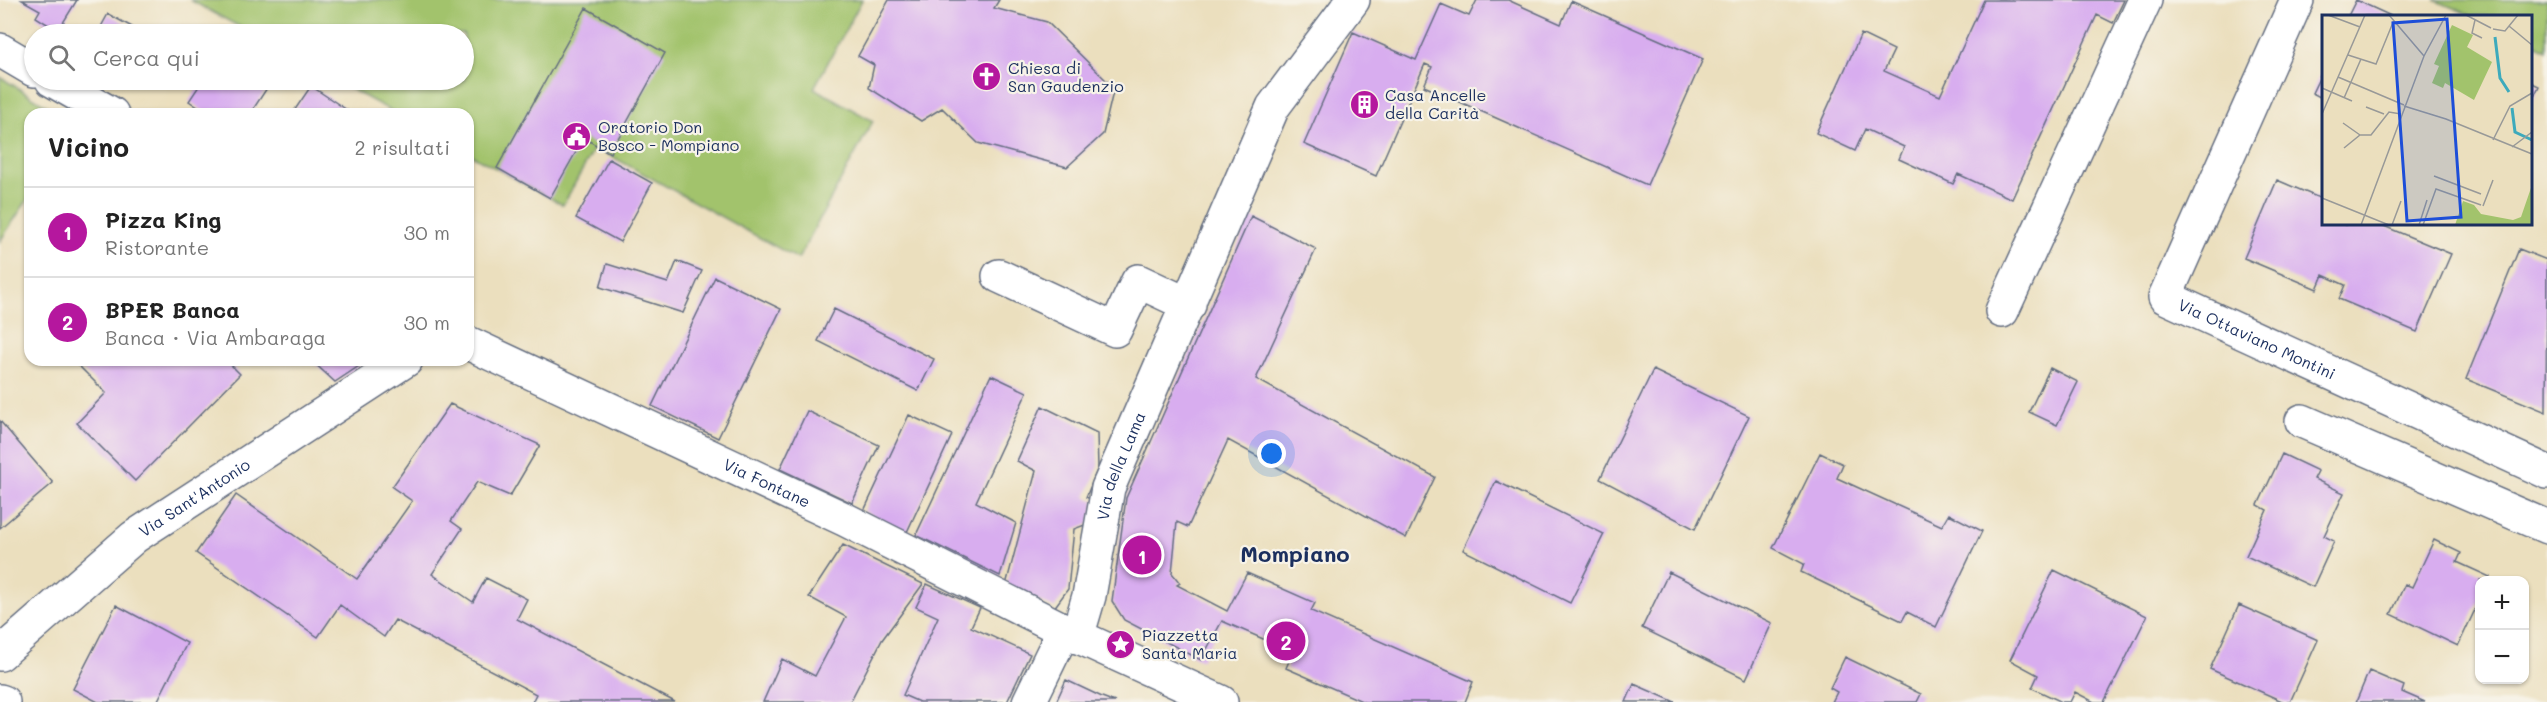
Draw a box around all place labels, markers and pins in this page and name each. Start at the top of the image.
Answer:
place label: Chiesa di San Gaudenzio [1008,57,1124,96]
church icon: Chiesa di San Gaudenzio [971,61,1003,93]
place label: Casa Ancelle della Carità [1385,84,1486,123]
building icon: Casa Ancelle della Carità [1348,88,1380,120]
place label: Oratorio Don Bosco - Mompiano [598,116,739,155]
public building icon: Oratorio Don Bosco - Mompiano [561,120,593,152]
pin: 1 [1122,532,1162,578]
pin: 2 [1266,618,1306,664]
place label: Piazzetta Santa Maria [1142,624,1238,663]
place icon: Piazzetta Santa Maria [1105,628,1137,660]

